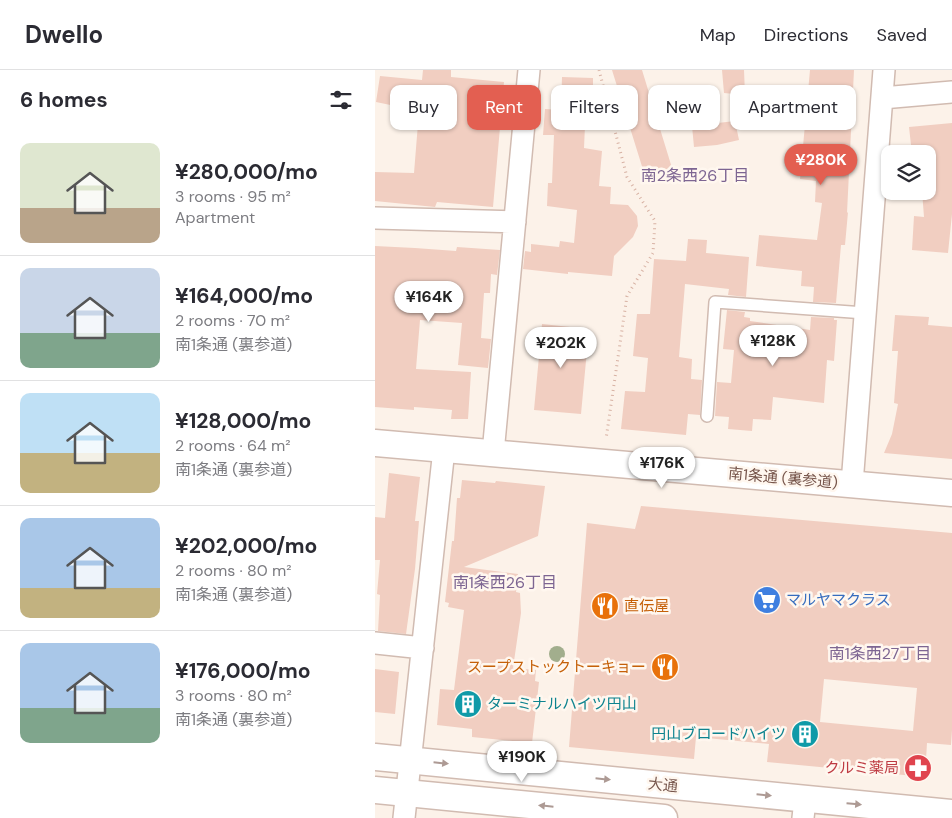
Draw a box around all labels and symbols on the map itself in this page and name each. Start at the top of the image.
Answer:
pin: ¥280K [786,144,856,186]
district label: 南2条西26丁目 [641,165,749,186]
pin: ¥164K [394,280,464,323]
pin: ¥128K [738,324,808,367]
pin: ¥202K [526,326,596,369]
pin: ¥176K [627,446,697,489]
street label: 南1条通 (裏参道) [727,463,839,493]
district label: 南1条西26丁目 [453,572,557,593]
supermarket icon: マルヤマクラス [752,585,782,615]
place label: マルヤマクラス [786,590,891,610]
restaurant icon: 直伝屋 [590,591,620,621]
place label: 直伝屋 [624,596,669,616]
district label: 南1条西27丁目 [829,643,931,664]
restaurant icon: スープストックトーキョー [650,652,680,682]
place label: スープストックトーキョー [467,657,646,677]
building icon: ターミナルハイツ円山 [453,689,483,719]
place label: ターミナルハイツ円山 [487,694,637,714]
building icon: 円山ブロードハイツ [790,719,820,749]
place label: 円山ブロードハイツ [651,724,786,744]
pin: ¥190K [487,740,557,783]
pharmacy icon: クルミ薬局 [903,753,933,783]
place label: クルミ薬局 [824,758,899,778]
one-way arrow [433,759,449,767]
street label: 大通 [647,773,679,797]
one-way arrow [595,775,611,783]
one-way arrow [757,792,773,800]
one-way arrow [846,800,862,808]
one-way arrow [538,802,554,810]

